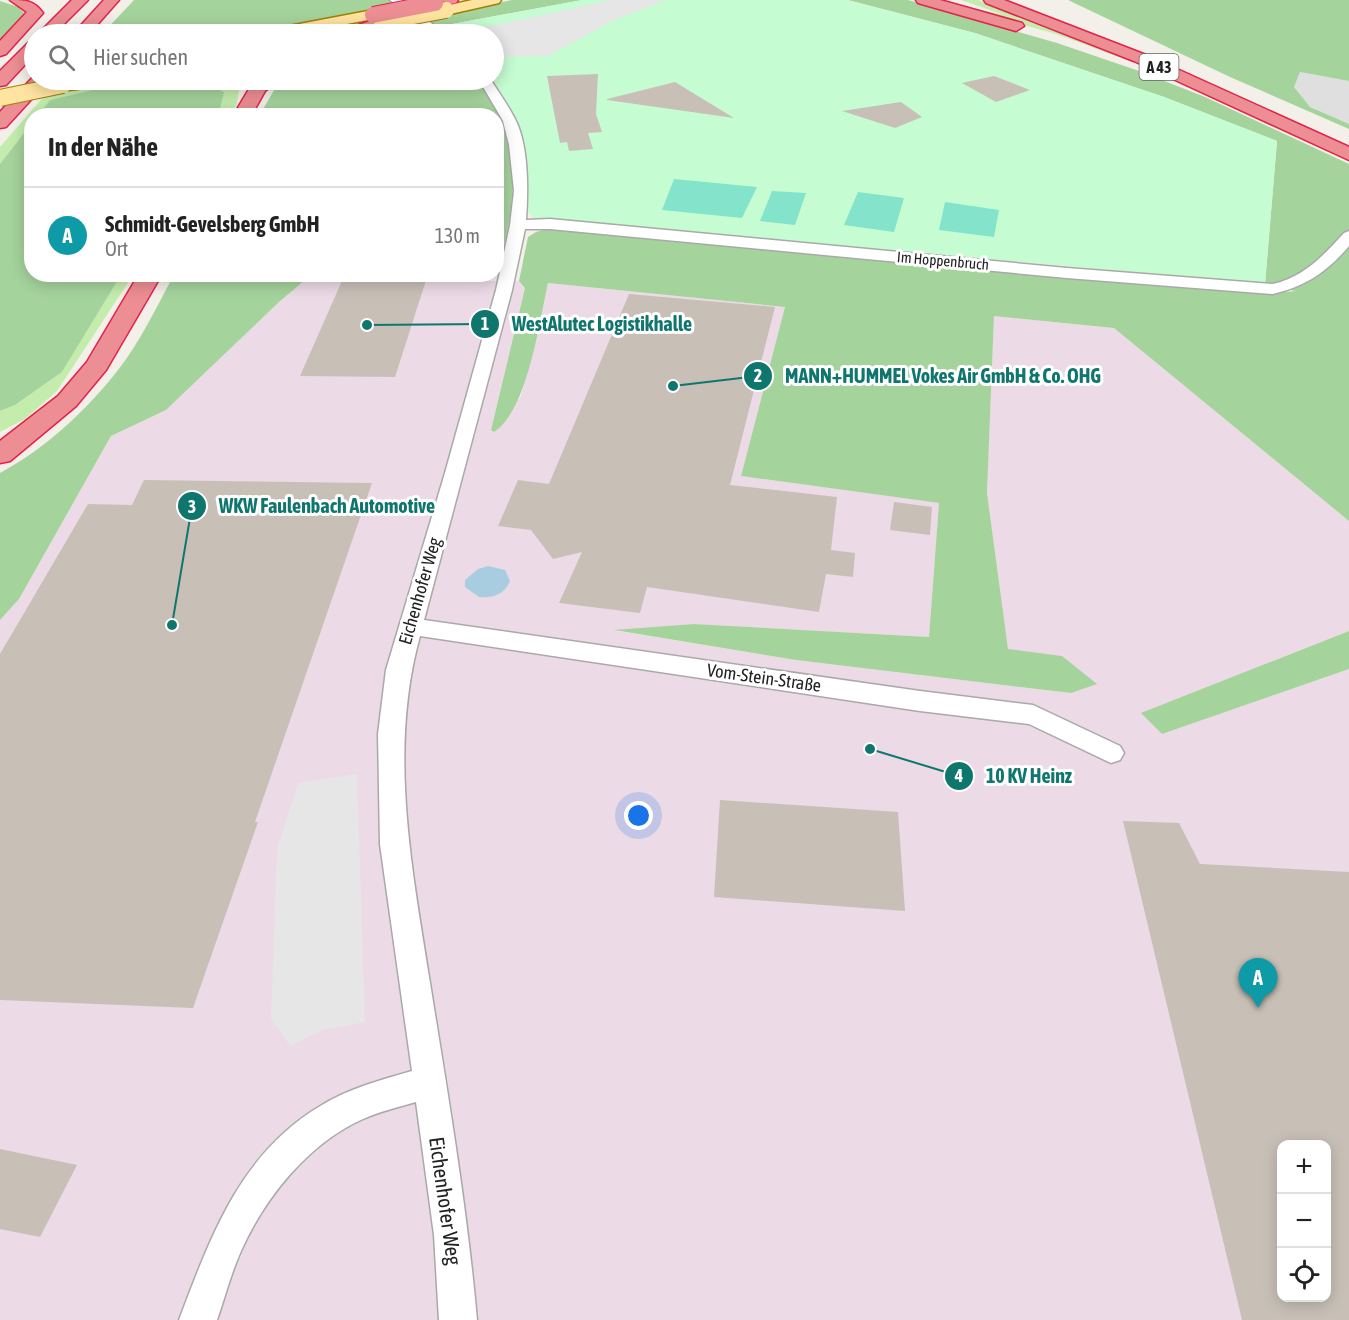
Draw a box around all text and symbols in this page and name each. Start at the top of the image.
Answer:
search box [24,24,504,90]
icon: search [45,41,78,74]
text: Hier suchen [93,44,188,70]
road number: A 43 [1140,54,1178,80]
text: In der Nähe [48,132,158,162]
text: Schmidt-Gevelsberg GmbH [105,211,320,237]
text: A [63,224,72,247]
text: 130 m [435,224,480,247]
text: Ort [105,237,128,260]
street label: Im Hoppenbruch [896,248,990,273]
callout: WestAlutec Logistikhalle [470,305,704,343]
text: WestAlutec Logistikhalle [511,312,692,335]
text: 1 [481,313,489,334]
callout: MANN+HUMMEL Vokes Air GmbH & Co. OHG [743,357,1113,395]
text: MANN+HUMMEL Vokes Air GmbH & Co. OHG [785,364,1101,387]
text: 2 [754,365,762,386]
callout: WKW Faulenbach Automotive [177,487,448,525]
text: WKW Faulenbach Automotive [218,494,435,517]
text: 3 [188,496,196,517]
street label: Eichenhofer Weg [394,535,445,647]
street label: Vom-Stein-Straße [706,659,822,696]
callout: 10 KV Heinz [944,757,1084,795]
text: 10 KV Heinz [986,764,1073,787]
text: 4 [954,765,963,786]
your location [624,801,653,830]
pin: A [1238,958,1278,1008]
street label: Eichenhofer Weg [425,1135,467,1266]
map controls [1277,1140,1331,1302]
button: + [1277,1140,1331,1194]
button: − [1277,1194,1331,1248]
button: locate [1277,1248,1331,1302]

